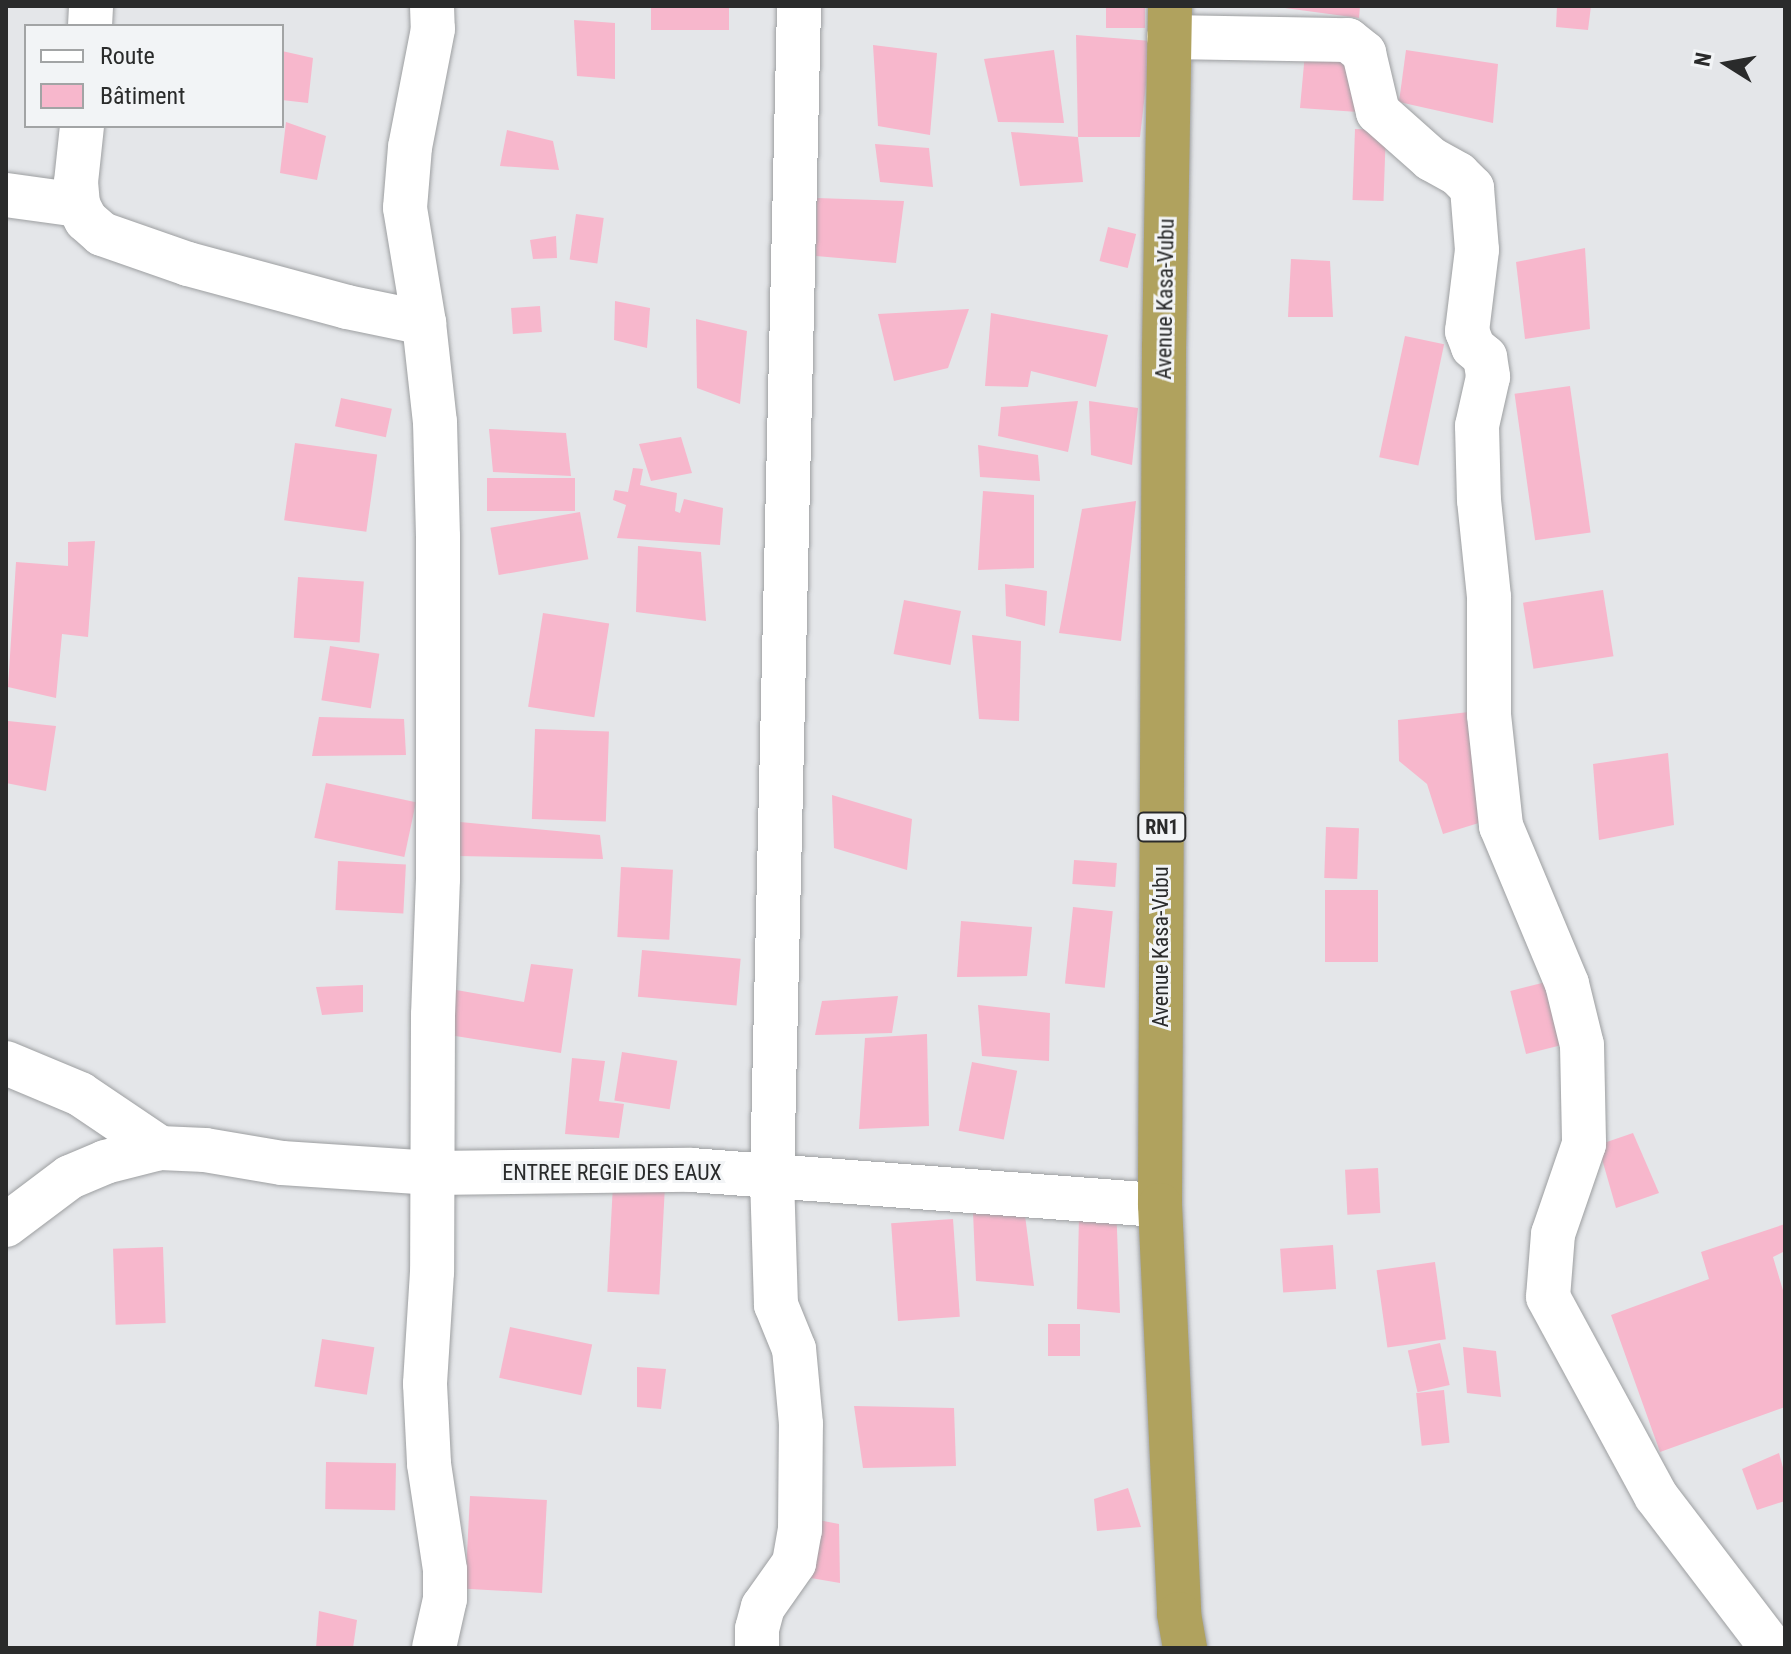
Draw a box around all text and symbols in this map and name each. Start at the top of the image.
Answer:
legend [24,24,284,128]
north arrow [1687,24,1767,104]
text: Route [100,42,155,70]
text: N [1689,50,1717,68]
text: Bâtiment [100,82,185,110]
street label: Avenue Kasa-Vubu [1150,218,1180,380]
road number: RN1 [1136,811,1188,843]
street label: Avenue Kasa-Vubu [1148,866,1174,1028]
street label: ENTREE REGIE DES EAUX [502,1160,722,1186]

